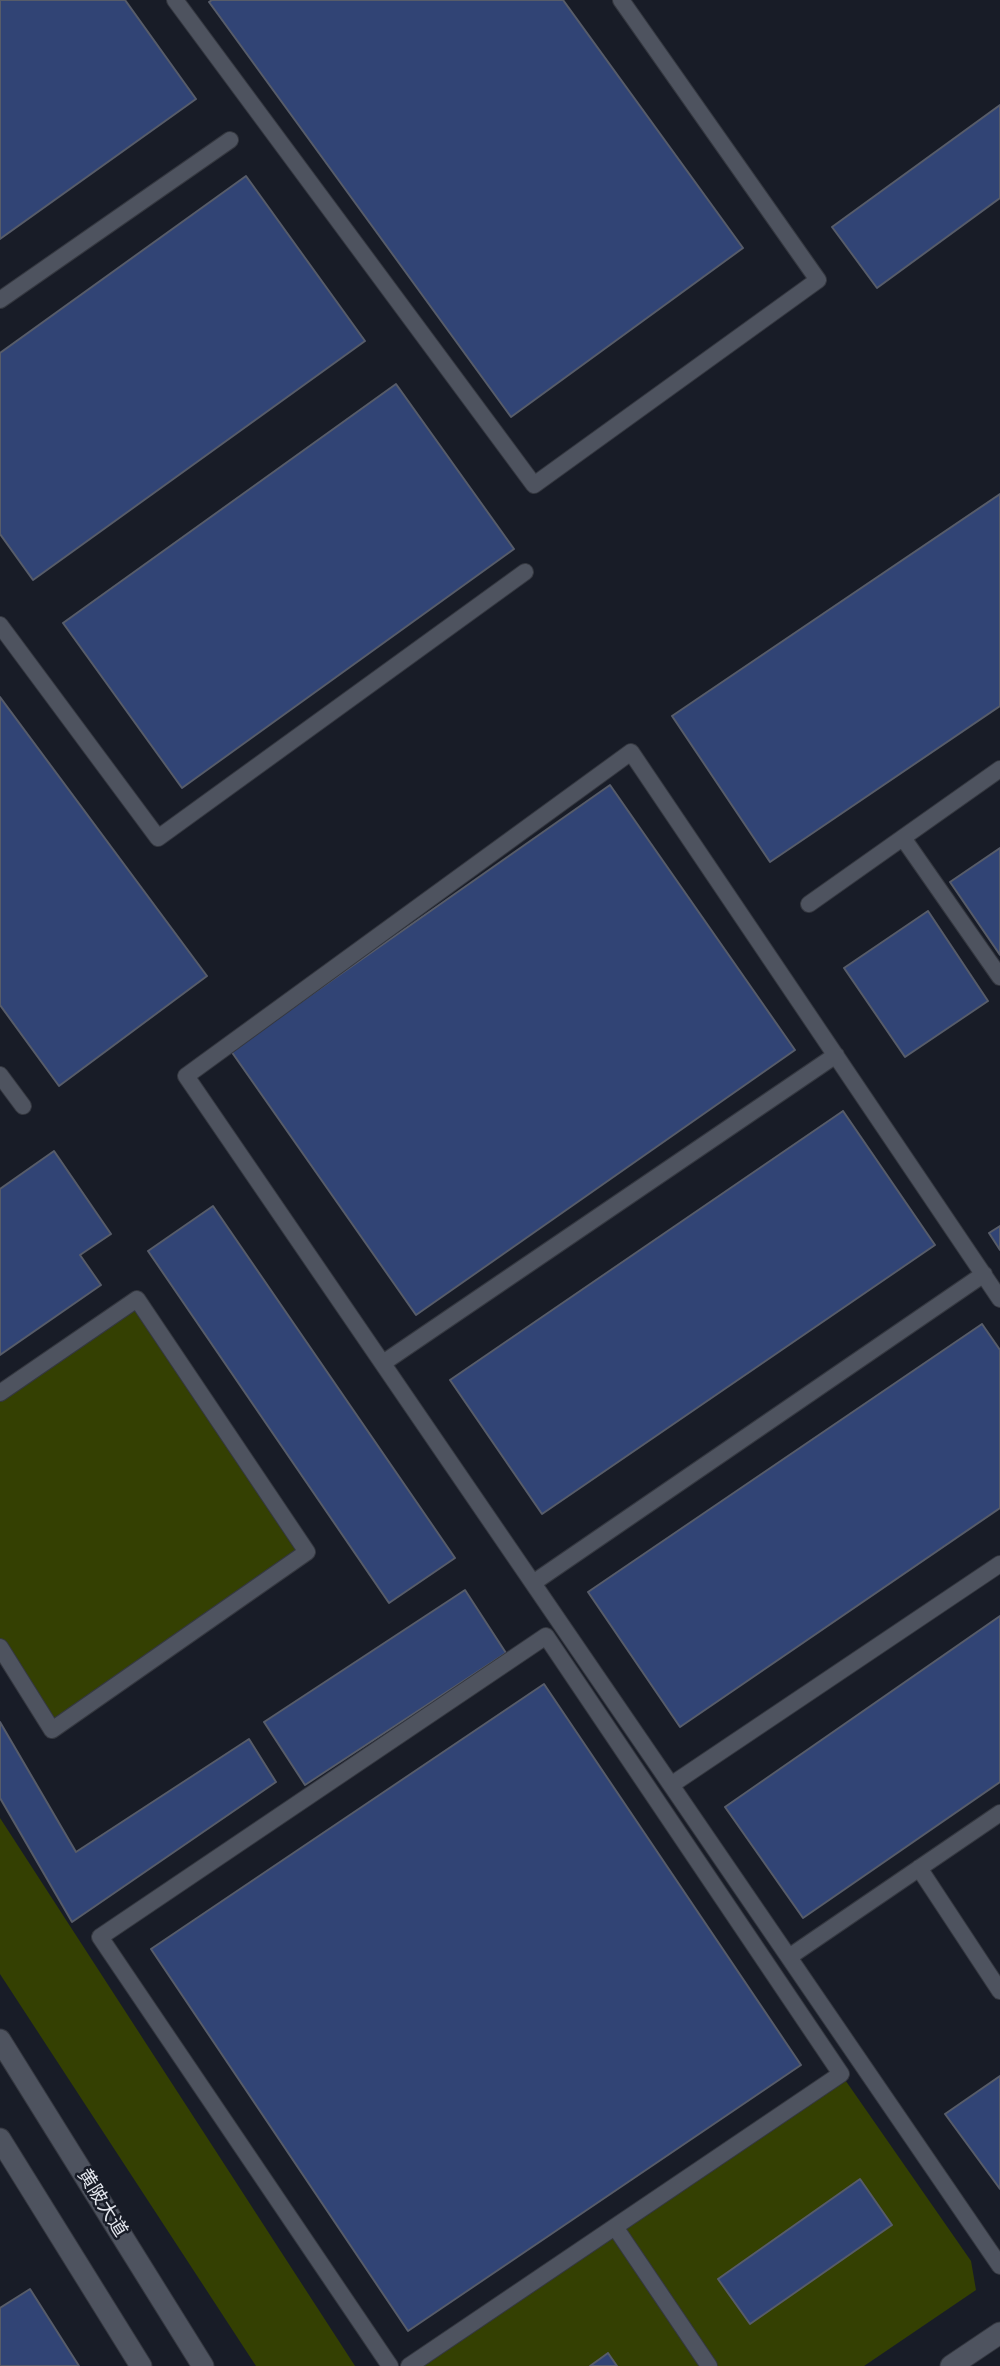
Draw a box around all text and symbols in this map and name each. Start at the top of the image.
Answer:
street label: 黄陂大道 [72,2165,132,2241]

